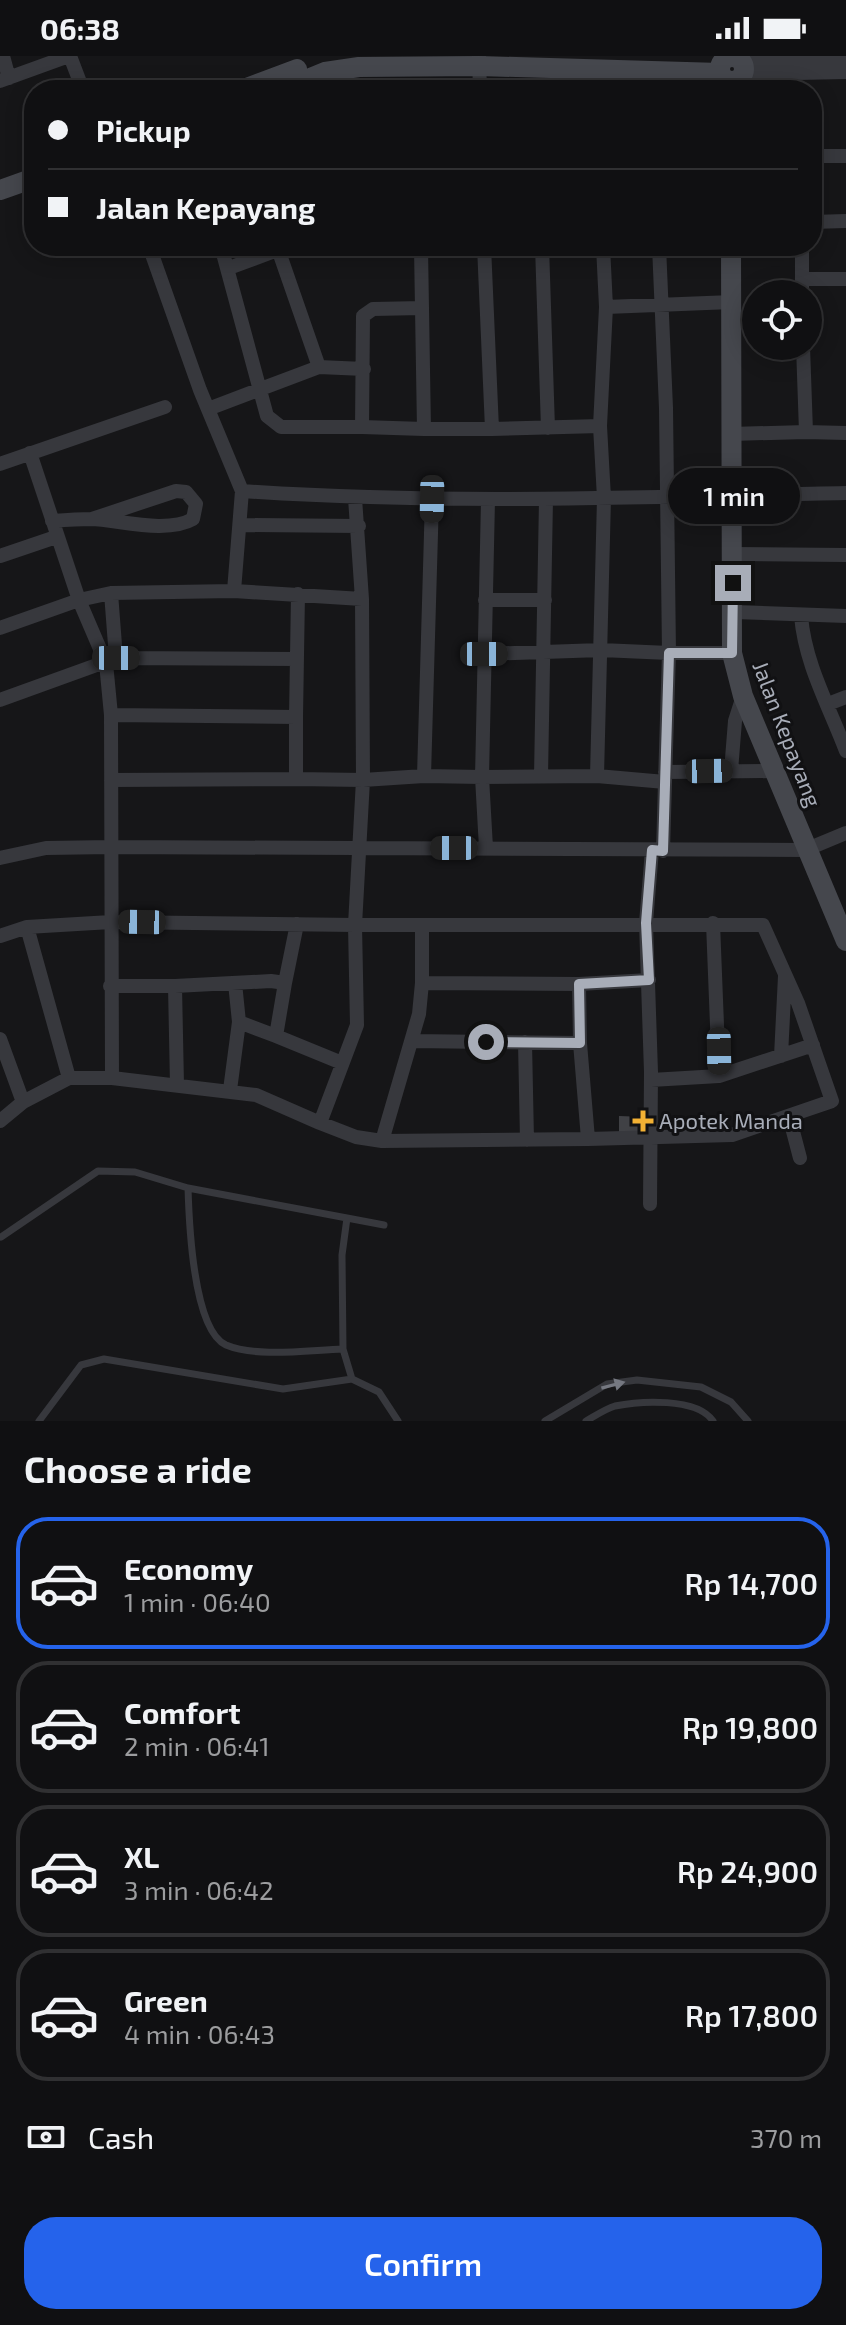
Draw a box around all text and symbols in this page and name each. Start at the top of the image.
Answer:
text: 06:38 [40,10,120,46]
text: Pickup [96,112,191,148]
text: Jalan Kepayang [96,189,315,225]
map controls [742,280,822,360]
button: locate [742,280,822,360]
callout: 1 min [667,467,799,523]
car [420,475,444,523]
text: 1 min [703,480,765,511]
route end [715,565,751,601]
car [460,642,508,666]
car [92,646,140,670]
street label: Jalan Kepayang [748,657,828,810]
car [685,759,733,783]
car [430,836,478,860]
car [118,910,166,934]
route start [468,1024,504,1060]
car [707,1027,731,1075]
place label: Apotek Manda [659,1107,803,1133]
marker: Apotek Manda [634,1112,652,1130]
one-way arrow [601,1378,626,1390]
text: Choose a ride [24,1447,252,1490]
icon: car [28,1547,100,1619]
text: Economy [124,1550,253,1586]
text: Rp 14,700 [684,1565,818,1601]
text: 1 min · 06:40 [124,1586,271,1617]
icon: car [28,1691,100,1763]
text: Comfort [124,1694,241,1730]
text: Rp 19,800 [682,1709,818,1745]
text: 2 min · 06:41 [124,1730,270,1761]
icon: car [28,1835,100,1907]
text: XL [124,1838,159,1874]
text: Rp 24,900 [677,1853,818,1889]
text: 3 min · 06:42 [124,1874,274,1905]
icon: car [28,1979,100,2051]
text: Green [124,1982,208,2018]
text: Rp 17,800 [685,1997,818,2033]
text: 4 min · 06:43 [124,2018,275,2049]
icon: cash [24,2115,68,2159]
text: Cash [88,2119,154,2155]
text: 370 m [750,2122,822,2153]
button: Confirm [24,2217,822,2309]

